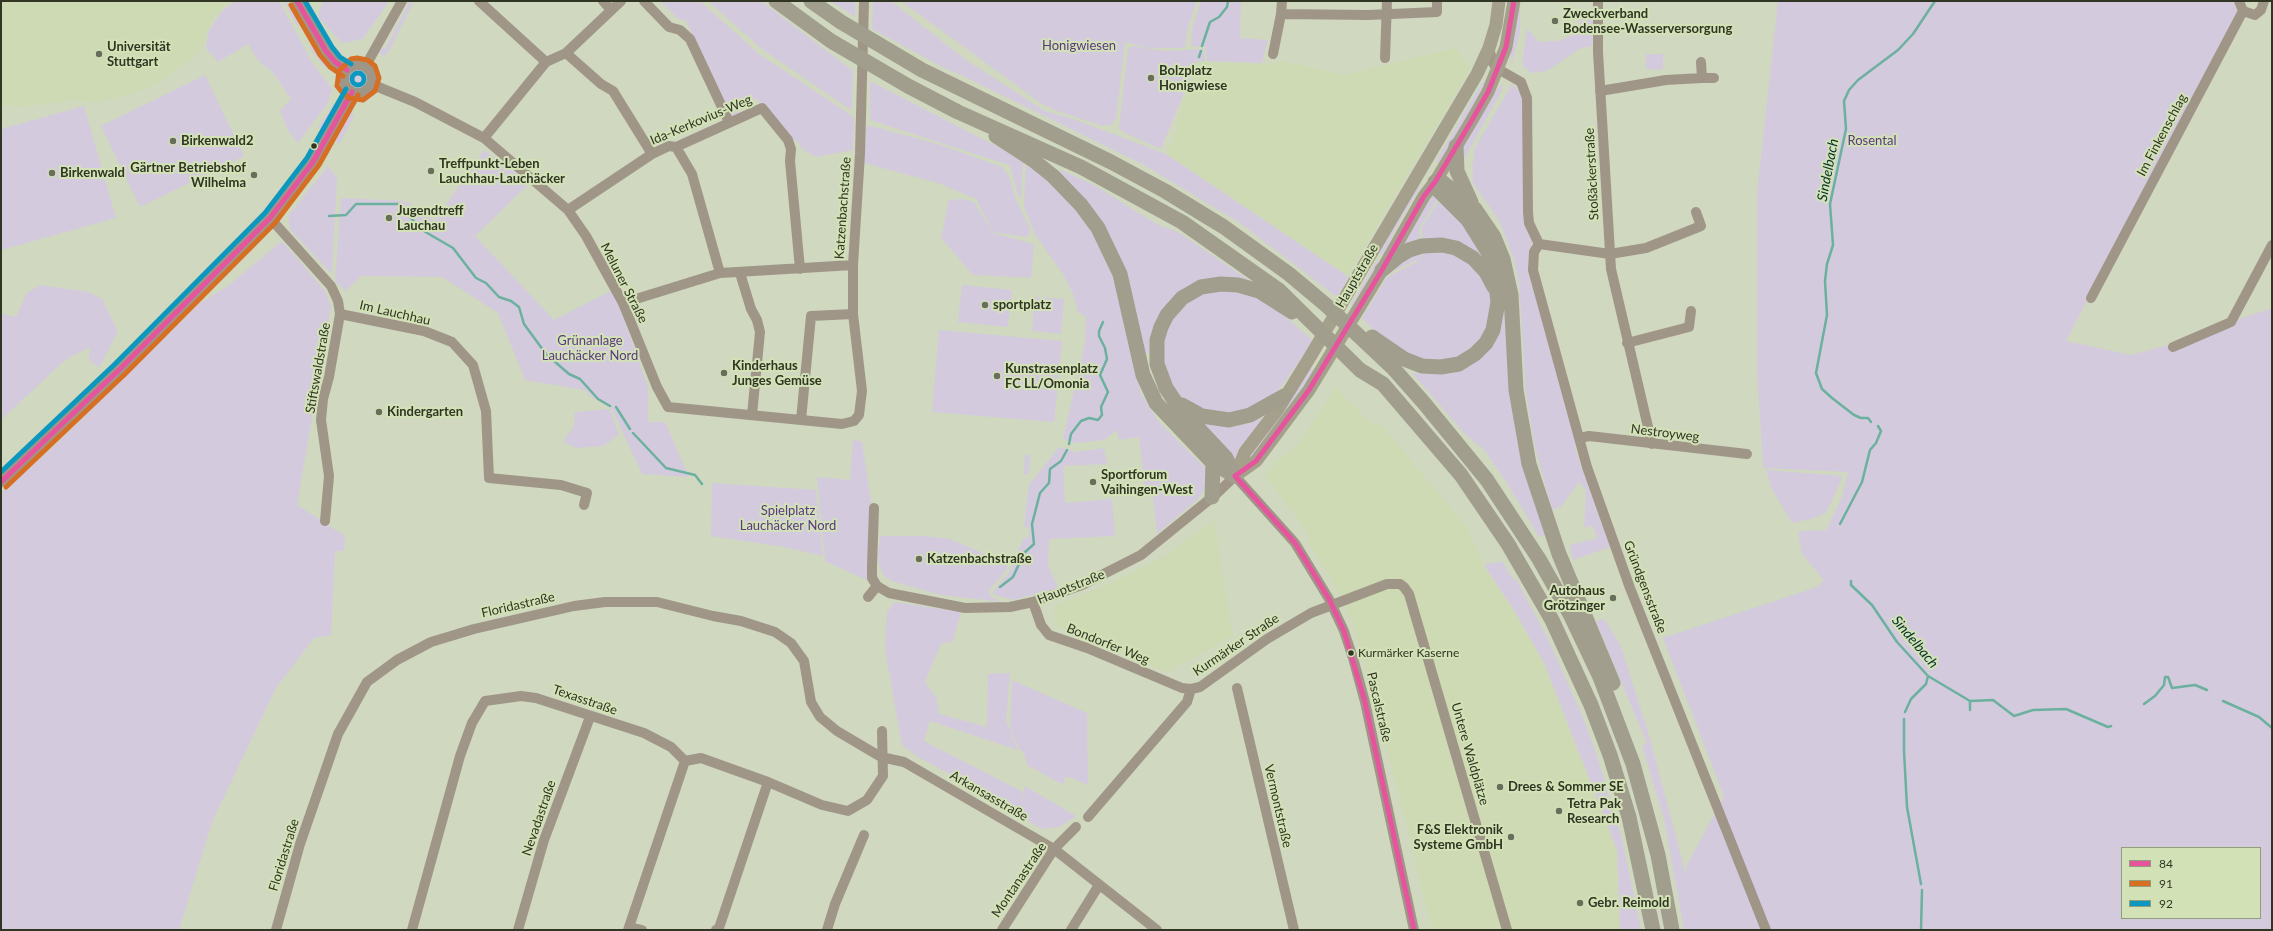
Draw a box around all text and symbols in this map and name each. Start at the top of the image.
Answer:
place label: Zweckverband Bodensee-Wasserversorgung [1563,6,1732,37]
marker: Zweckverband Bodensee-Wasserversorgung [1550,16,1560,26]
park label: Honigwiesen [1042,38,1116,54]
place label: Universität Stuttgart [107,39,171,70]
marker: Universität Stuttgart [94,49,104,59]
place label: Bolzplatz Honigwiese [1159,63,1227,94]
marker: Bolzplatz Honigwiese [1146,73,1156,83]
street label: Im Finkenschlag [2134,91,2190,179]
street label: Ida-Kerkovius-Weg [648,92,754,148]
street label: Stoßäckerstraße [1582,127,1602,221]
place label: Birkenwald2 [181,133,254,149]
park label: Rosental [1848,133,1896,149]
marker: Birkenwald2 [168,136,178,146]
water label: Sindelbach [1814,137,1842,203]
unlabelled marker [309,141,319,151]
place label: Treffpunkt-Leben Lauchhau-Lauchäcker [439,156,565,187]
street label: Katzenbachstraße [832,156,854,260]
place label: Gärtner Betriebshof Wilhelma [130,160,246,191]
place label: Birkenwald [60,165,125,181]
marker: Treffpunkt-Leben Lauchhau-Lauchäcker [426,166,436,176]
marker: Birkenwald [47,168,57,178]
marker: Gärtner Betriebshof Wilhelma [249,170,259,180]
place label: Jugendtreff Lauchau [397,203,463,234]
marker: Jugendtreff Lauchau [384,213,394,223]
street label: Meluner Straße [597,240,651,326]
street label: Hauptstraße [1332,241,1382,311]
street label: Im Lauchhau [358,297,432,329]
place label: sportplatz [993,297,1051,313]
marker: sportplatz [980,300,990,310]
street label: Stiftswaldstraße [302,321,334,415]
park label: Grünanlage Lauchäcker Nord [542,333,638,364]
place label: Kinderhaus Junges Gemüse [732,358,822,389]
place label: Kunstrasenplatz FC LL/Omonia [1005,361,1098,392]
marker: Kinderhaus Junges Gemüse [719,368,729,378]
marker: Kunstrasenplatz FC LL/Omonia [992,371,1002,381]
place label: Kindergarten [387,404,463,420]
marker: Kindergarten [374,407,384,417]
street label: Nestroyweg [1630,421,1700,445]
place label: Sportforum Vaihingen-West [1101,467,1193,498]
marker: Sportforum Vaihingen-West [1088,477,1098,487]
park label: Spielplatz Lauchäcker Nord [740,503,836,534]
street label: Gründgensstraße [1620,538,1670,636]
place label: Katzenbachstraße [927,551,1032,567]
marker: Katzenbachstraße [914,554,924,564]
street label: Hauptstraße [1035,566,1107,608]
place label: Autohaus Grötzinger [1544,583,1605,614]
street label: Floridastraße [480,589,556,621]
marker: Autohaus Grötzinger [1608,593,1618,603]
street label: Kurmärker Straße [1190,611,1282,679]
water label: Sindelbach [1888,612,1942,672]
street label: Bondorfer Weg [1064,620,1152,668]
place label: Kurmärker Kaserne [1358,646,1459,660]
marker: Kurmärker Kaserne [1346,648,1356,658]
street label: Pascalstraße [1363,671,1395,743]
street label: Texasstraße [551,682,619,718]
street label: Untere Waldplätze [1448,701,1492,807]
street label: Vermontstraße [1261,763,1295,849]
street label: Arkansasstraße [947,767,1031,825]
street label: Nevadastraße [519,778,559,858]
place label: Drees & Sommer SE [1508,779,1624,795]
marker: Drees & Sommer SE [1495,782,1505,792]
place label: Tetra Pak Research [1567,796,1621,827]
marker: Tetra Pak Research [1554,806,1564,816]
street label: Floridastraße [266,817,302,893]
place label: F&S Elektronik Systeme GmbH [1414,822,1503,853]
marker: F&S Elektronik Systeme GmbH [1506,832,1516,842]
street label: Montanastraße [988,840,1050,920]
legend [2121,847,2261,919]
text: 84 [2159,856,2173,871]
text: 91 [2159,876,2173,891]
place label: Gebr. Reimold [1588,895,1669,911]
text: 92 [2159,896,2173,911]
marker: Gebr. Reimold [1575,898,1585,908]

